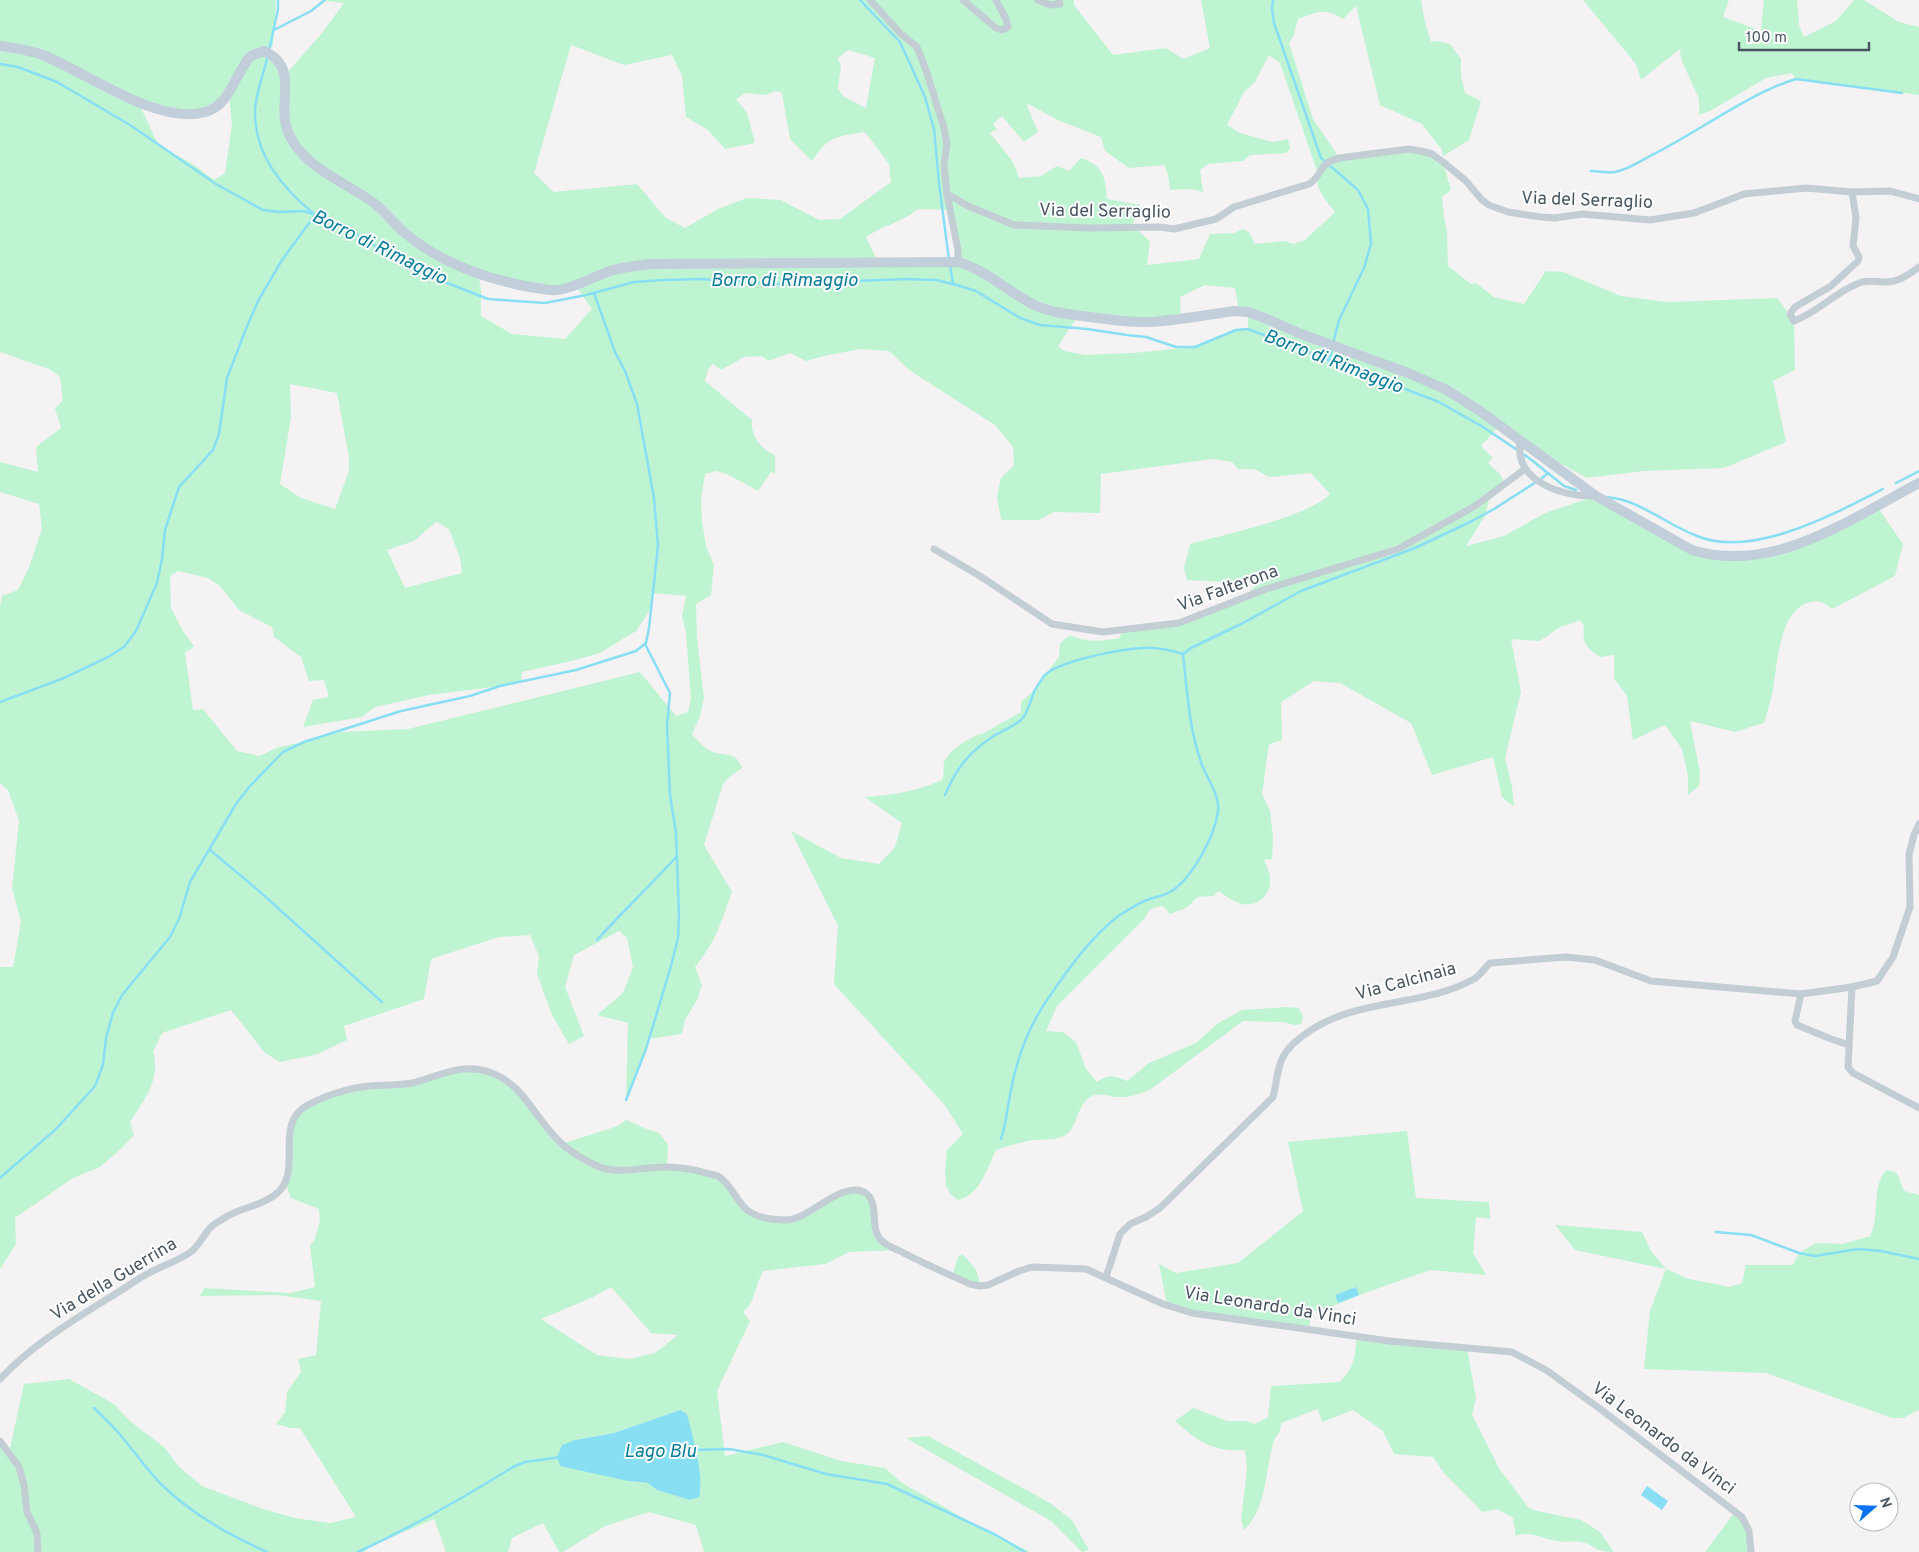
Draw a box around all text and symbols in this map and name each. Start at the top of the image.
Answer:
scale bar [1739,20,1869,52]
text: 100 m [1746,29,1787,48]
street label: Via del Serraglio [1521,187,1653,215]
street label: Via del Serraglio [1039,199,1171,225]
water label: Borro di Rimaggio [308,205,451,291]
water label: Borro di Rimaggio [710,269,859,293]
water label: Borro di Rimaggio [1260,324,1407,400]
street label: Via Falterona [1174,560,1282,618]
street label: Via Calcinaia [1353,958,1459,1006]
street label: Via della Guerrina [47,1233,181,1327]
street label: Via Leonardo da Vinci [1182,1282,1358,1332]
street label: Via Leonardo da Vinci [1586,1377,1740,1501]
water label: Lago Blu [624,1440,697,1464]
north arrow [1849,1482,1899,1532]
text: N [1875,1495,1895,1511]

